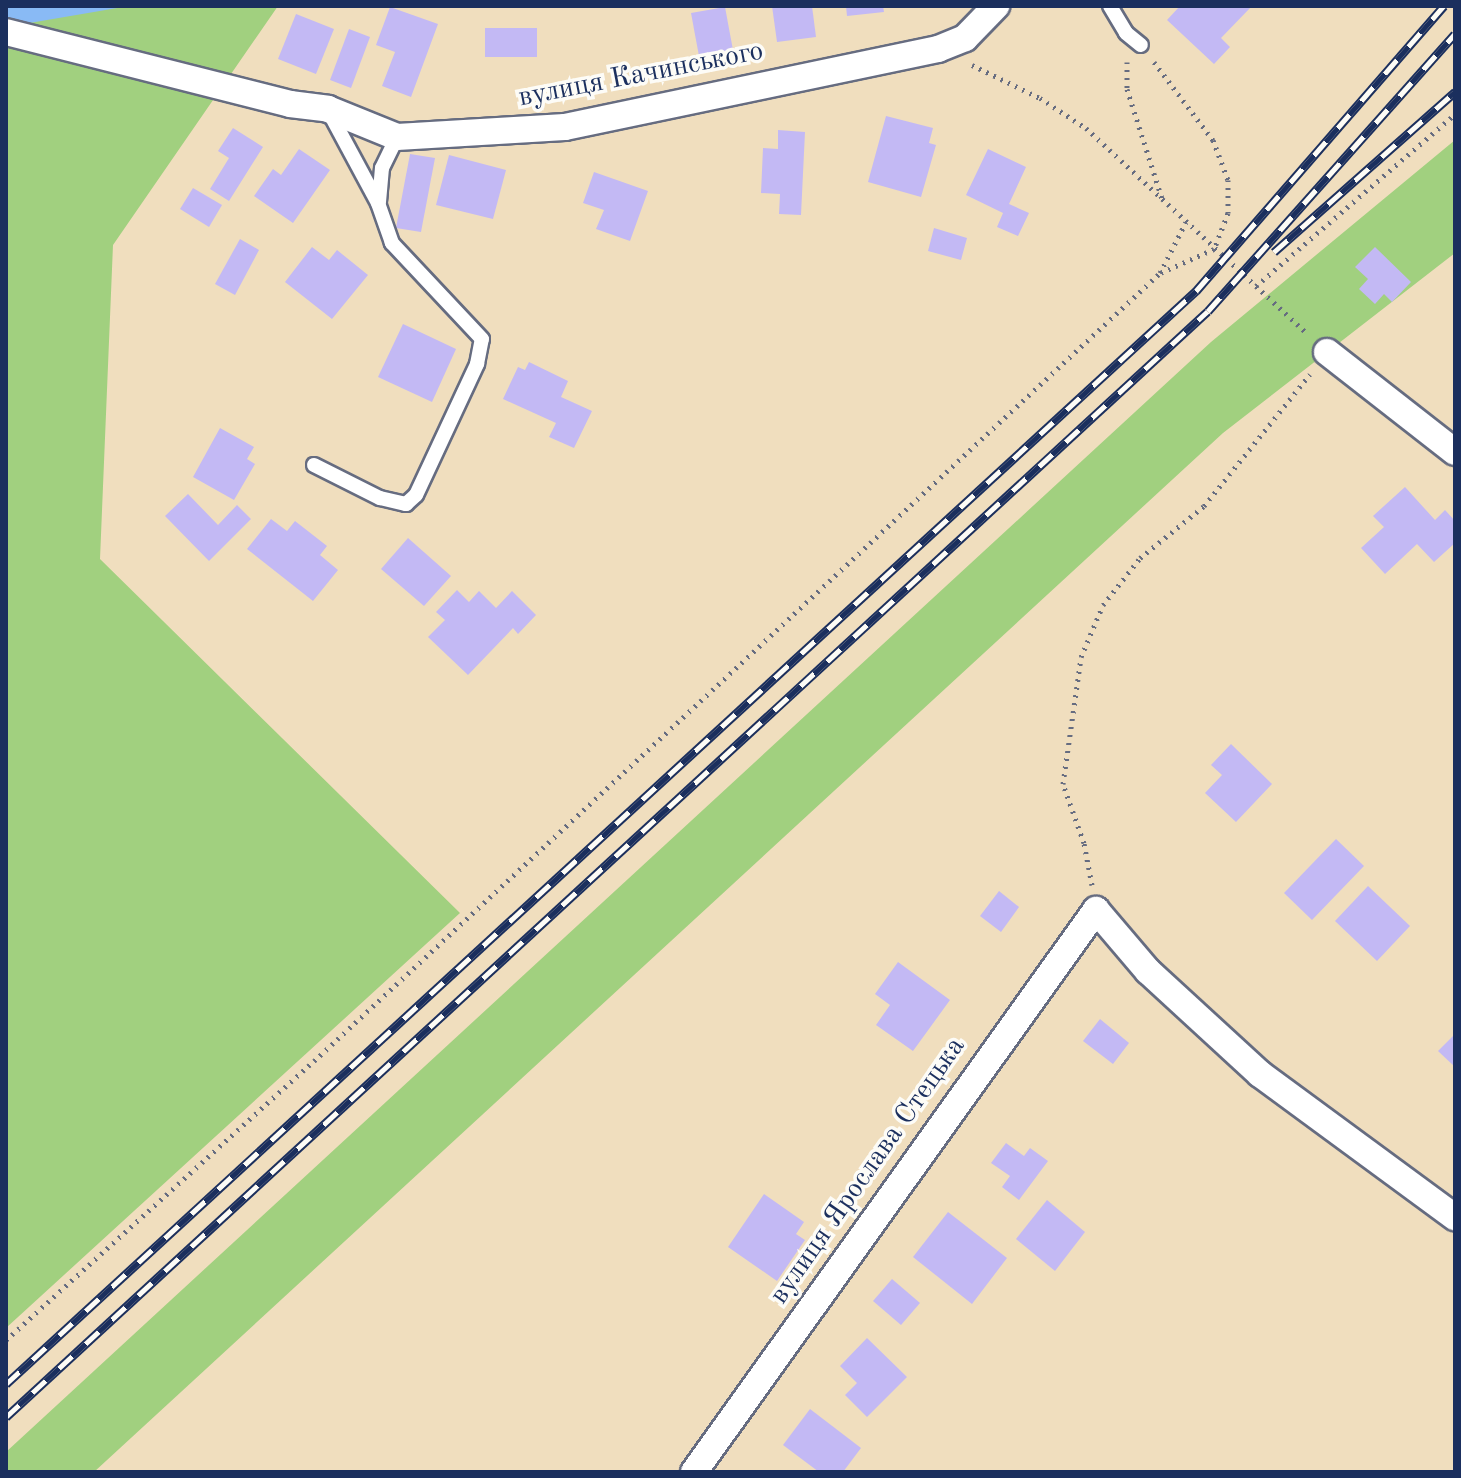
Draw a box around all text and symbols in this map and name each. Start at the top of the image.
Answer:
street label: вулиця Качинського [516,35,766,115]
street label: вулиця Ярослава Стецька [763,1031,973,1311]

